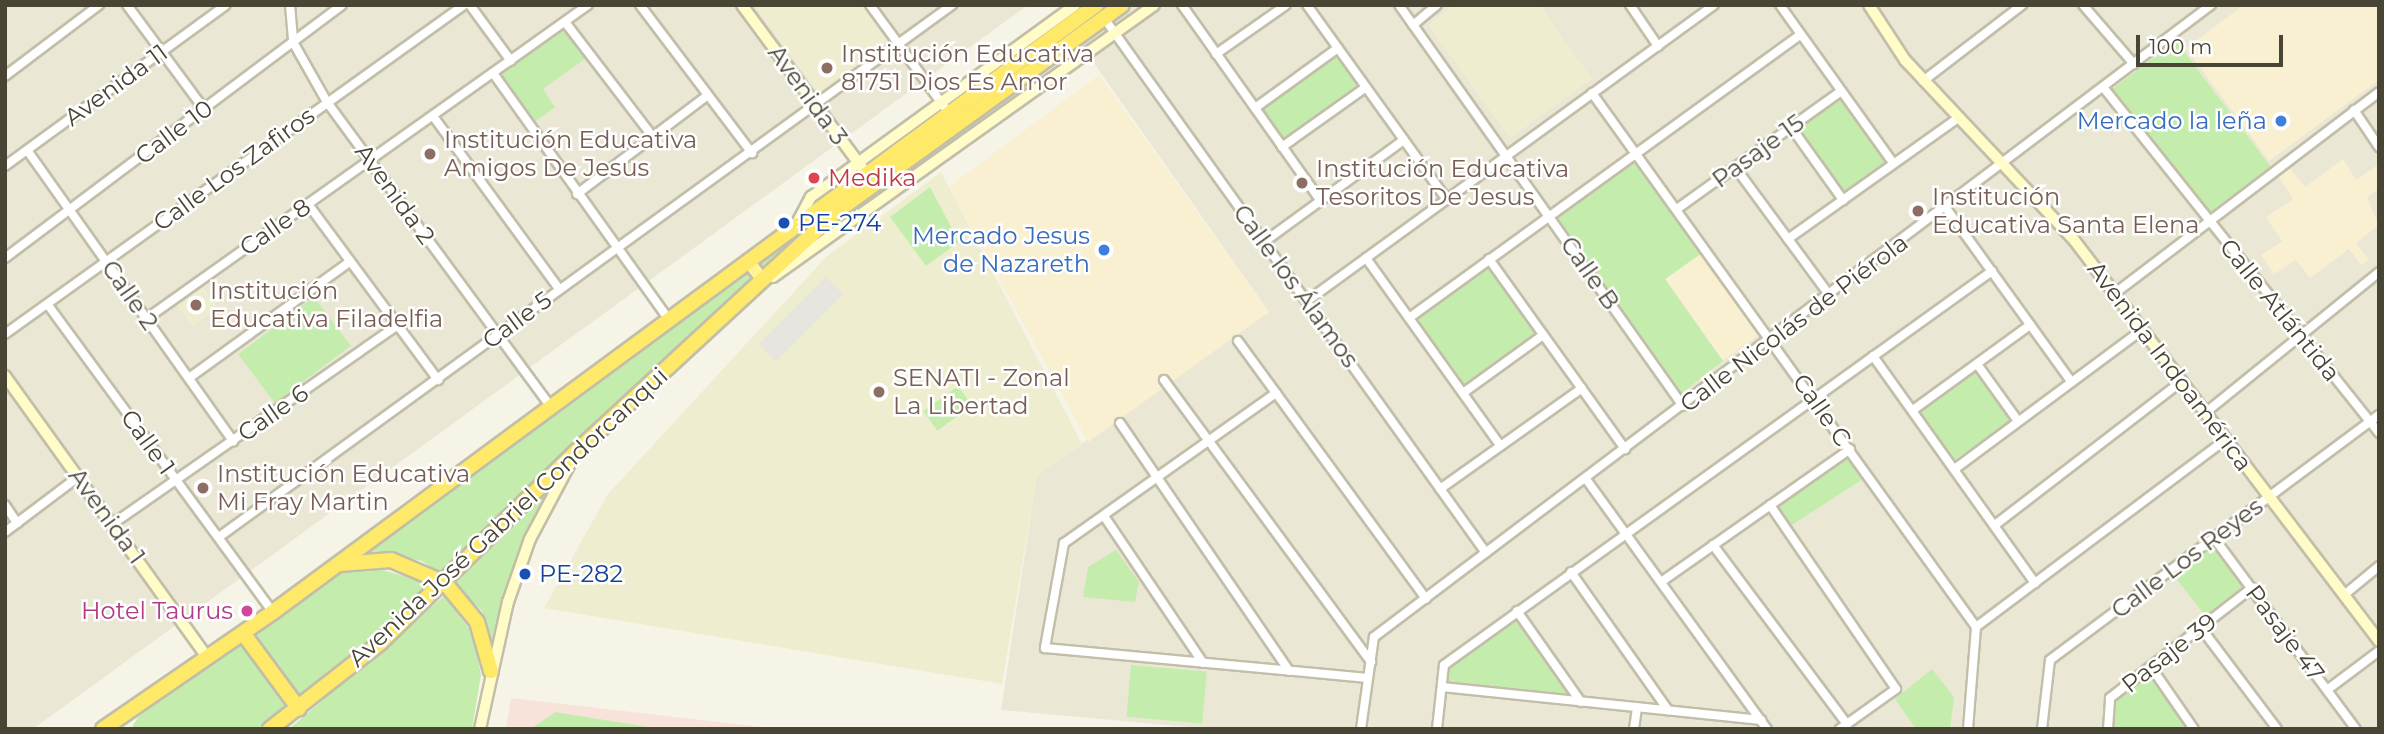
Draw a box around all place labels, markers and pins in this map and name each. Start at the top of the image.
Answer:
place label: Institución Educativa 81751 Dios Es Amor [841,40,1094,96]
marker: Institución Educativa 81751 Dios Es Amor [819,60,835,76]
place label: Mercado la leña [2077,107,2267,135]
marker: Mercado la leña [2273,113,2289,129]
place label: Institución Educativa Amigos De Jesus [444,126,697,182]
marker: Institución Educativa Amigos De Jesus [422,146,438,162]
place label: Institución Educativa Tesoritos De Jesus [1316,155,1569,211]
place label: Medika [828,164,916,192]
marker: Medika [806,170,822,186]
marker: Institución Educativa Tesoritos De Jesus [1294,175,1310,191]
place label: Institución Educativa Santa Elena [1932,183,2199,239]
marker: Institución Educativa Santa Elena [1910,203,1926,219]
place label: PE-274 [798,209,881,237]
marker: PE-274 [776,215,792,231]
place label: Mercado Jesus de Nazareth [912,222,1090,278]
marker: Mercado Jesus de Nazareth [1096,242,1112,258]
place label: Institución Educativa Filadelfia [210,277,443,333]
marker: Institución Educativa Filadelfia [188,297,204,313]
place label: SENATI - Zonal La Libertad [893,364,1070,420]
marker: SENATI - Zonal La Libertad [871,384,887,400]
place label: Institución Educativa Mi Fray Martin [217,460,470,516]
marker: Institución Educativa Mi Fray Martin [195,480,211,496]
place label: PE-282 [539,560,623,588]
marker: PE-282 [517,566,533,582]
place label: Hotel Taurus [81,597,233,625]
marker: Hotel Taurus [239,603,255,619]

